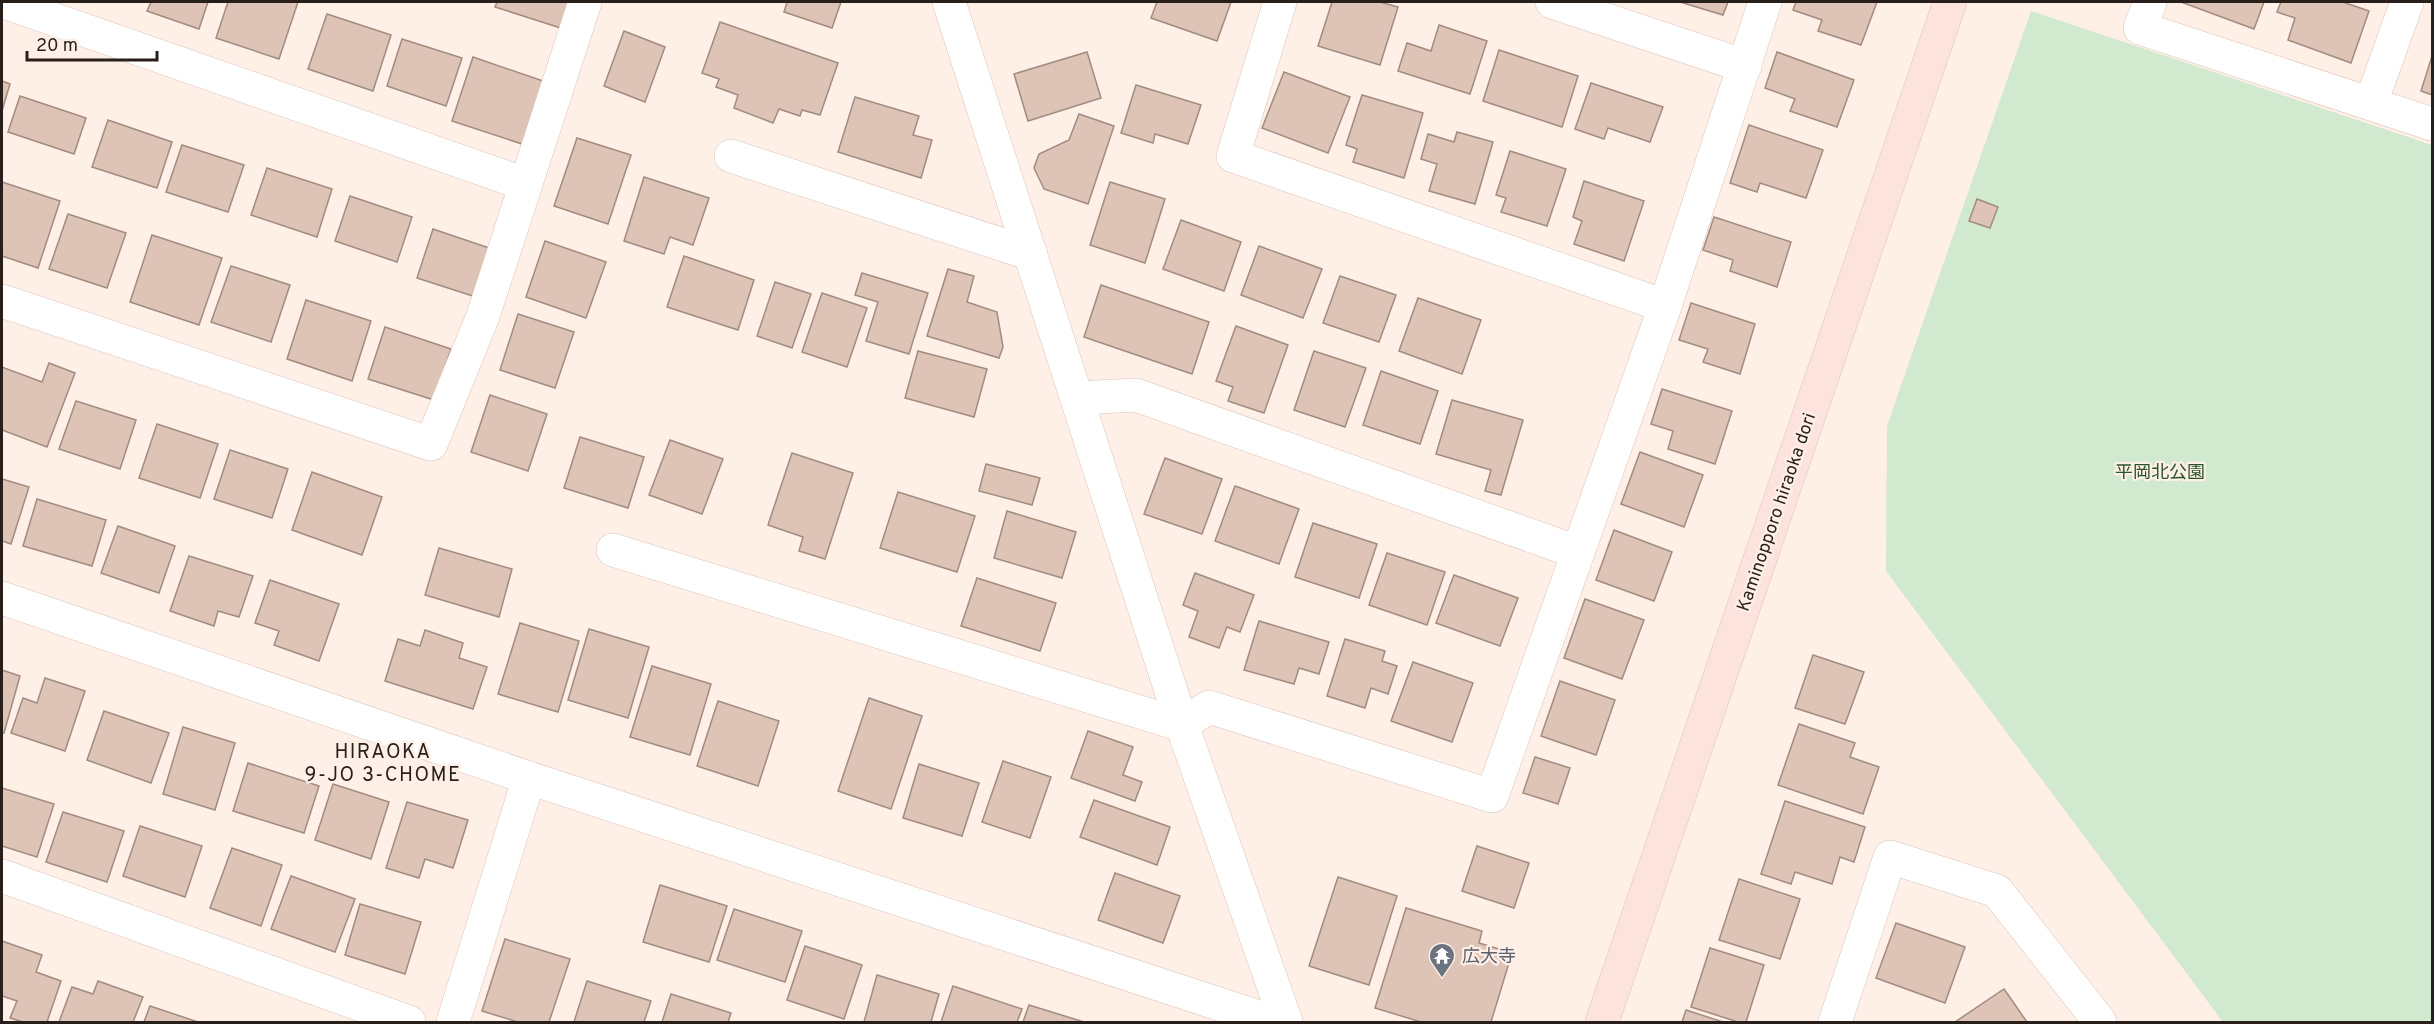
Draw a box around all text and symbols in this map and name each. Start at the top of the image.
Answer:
scale bar [27,24,158,62]
text: 20 m [36,35,78,58]
street label: Kaminopporo hiraoka dori [1733,410,1822,615]
park label: 平岡北公園 [2115,462,2205,485]
district label: HIRAOKA 9-JO 3-CHOME [305,740,461,789]
temple icon: 広大寺 [1427,941,1457,979]
place label: 広大寺 [1462,946,1516,969]

